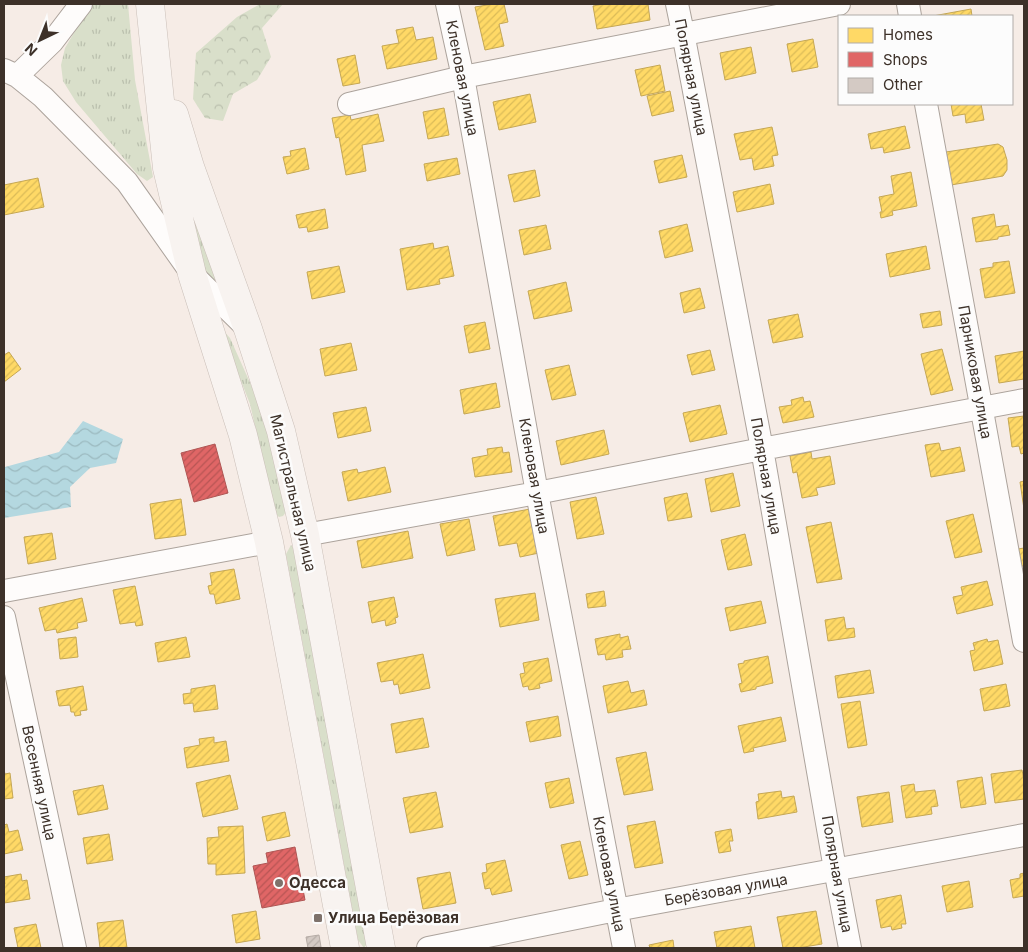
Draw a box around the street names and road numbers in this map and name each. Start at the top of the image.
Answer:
street label: Полярная улица [671,17,712,137]
street label: Кленовая улица [442,18,483,137]
street label: Парниковая улица [954,304,997,440]
street label: Магистральная улица [266,412,321,573]
street label: Кленовая улица [515,416,554,535]
street label: Полярная улица [747,416,786,536]
street label: Весенняя улица [18,724,61,842]
street label: Кленовая улица [589,814,630,933]
street label: Полярная улица [818,814,857,934]
street label: Берёзовая улица [663,869,789,910]

